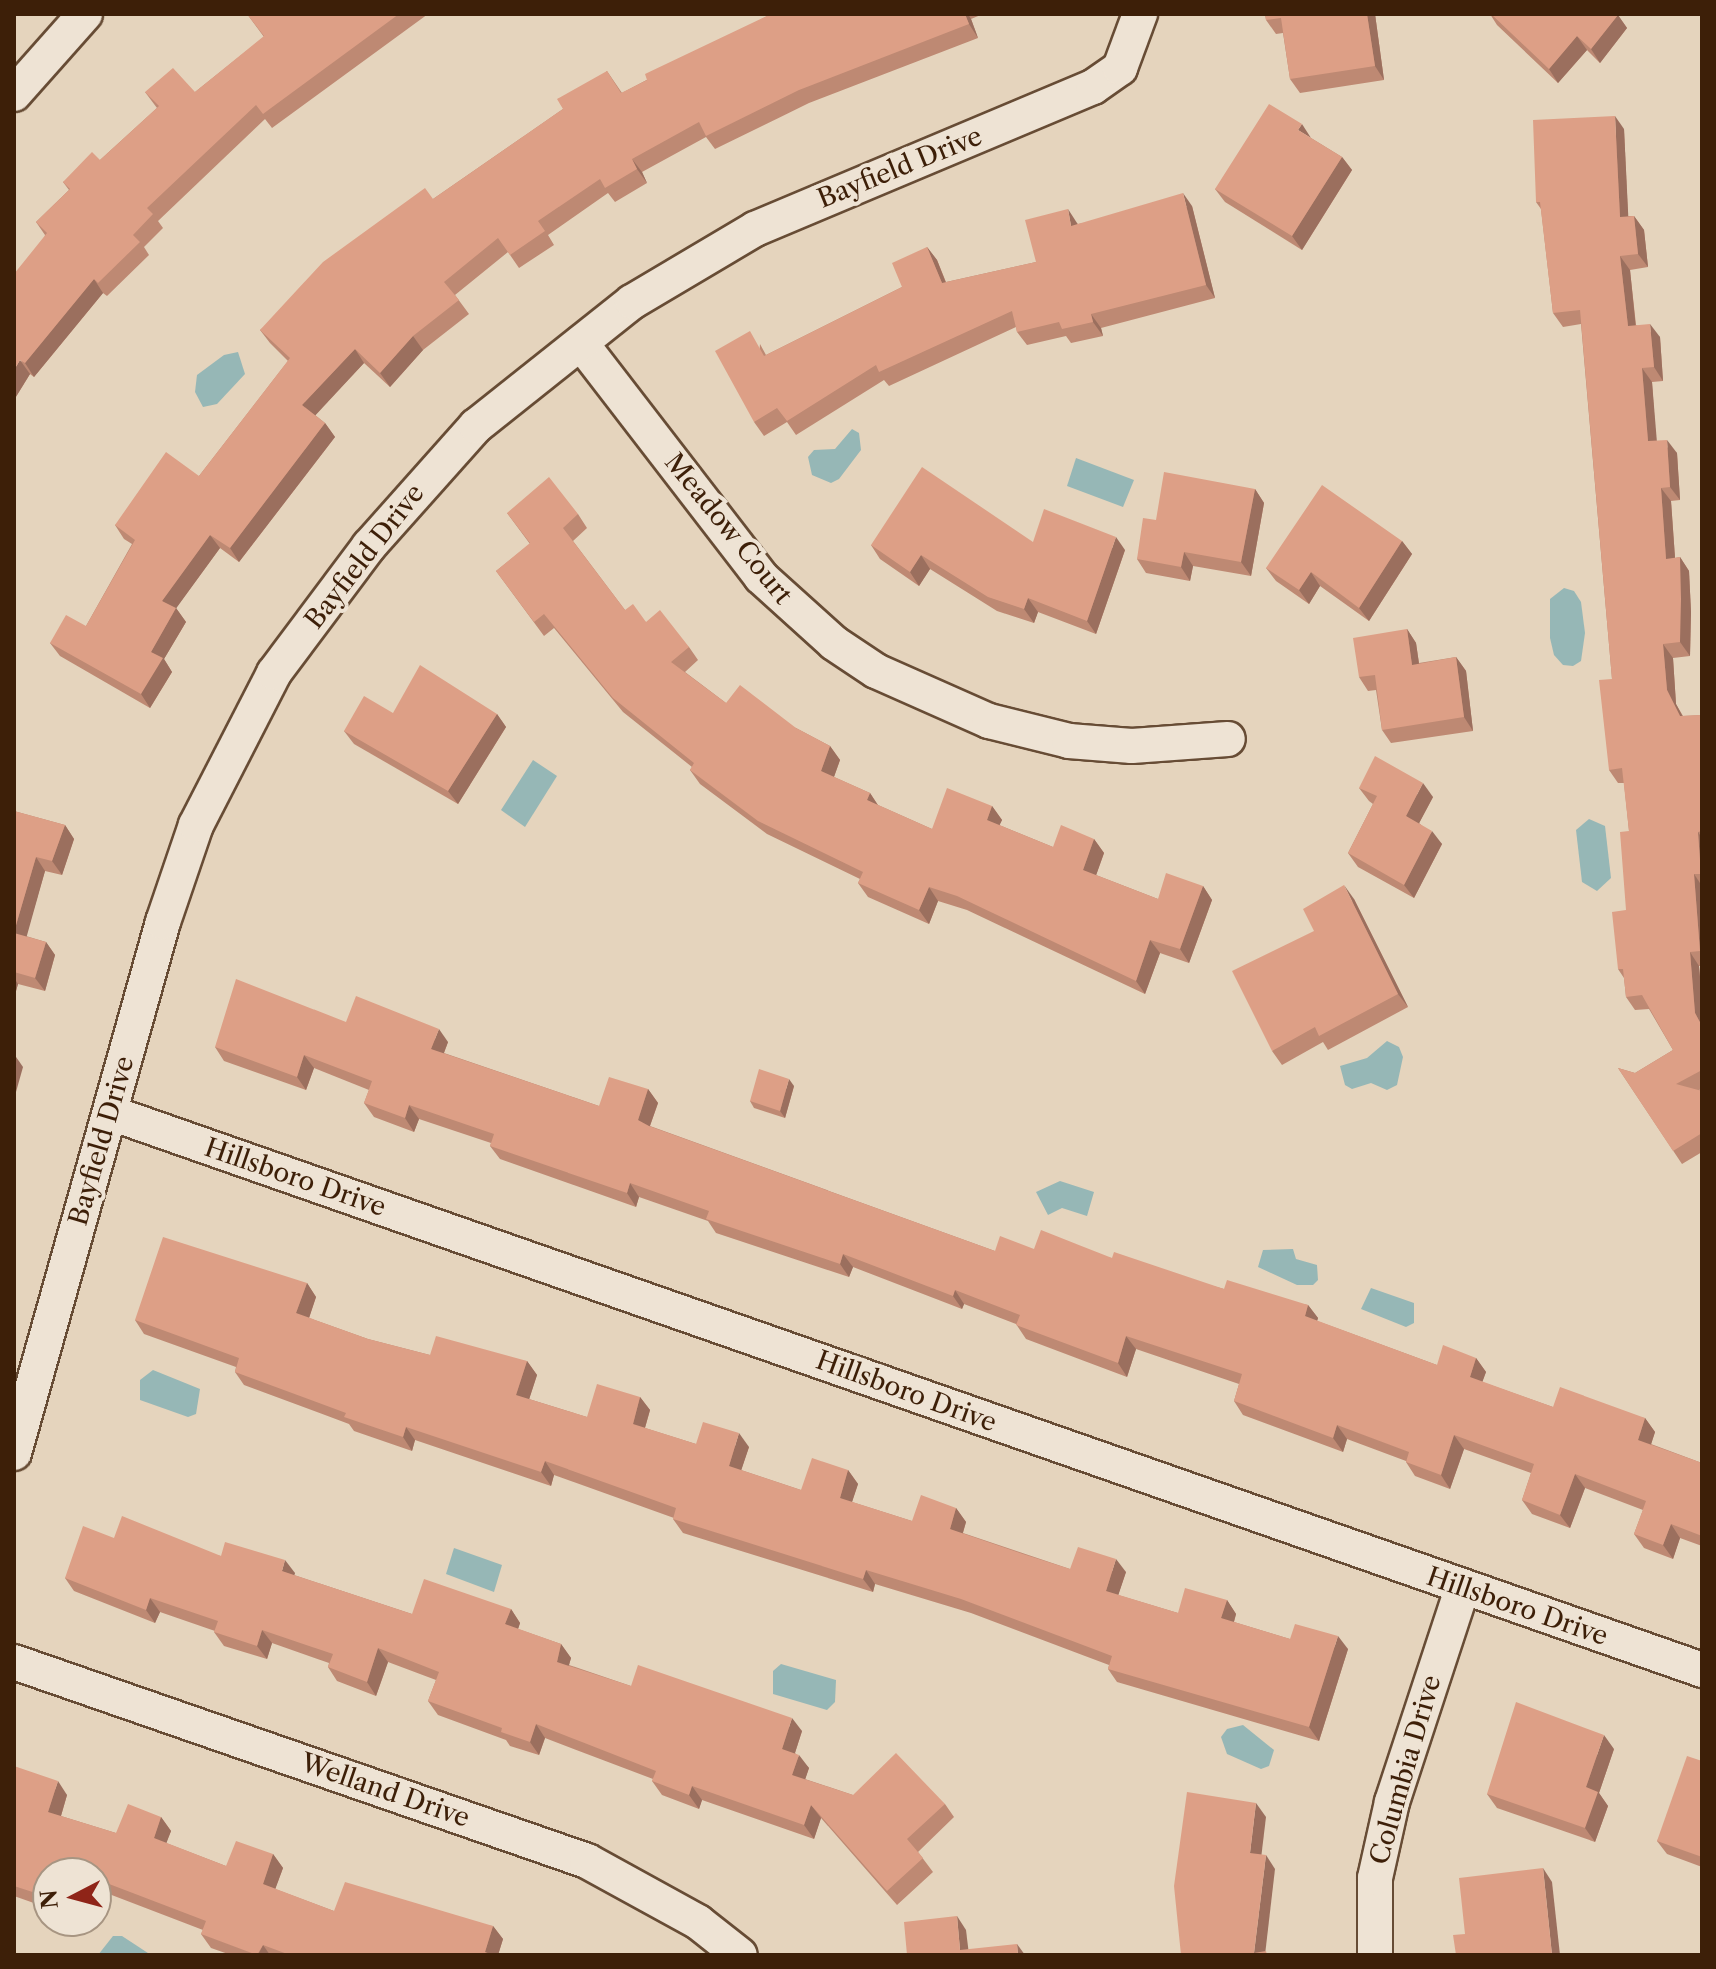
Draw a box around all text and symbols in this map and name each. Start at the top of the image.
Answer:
street label: Bayfield Drive [813,121,987,215]
street label: Meadow Court [657,447,799,611]
street label: Bayfield Drive [299,479,431,635]
street label: Bayfield Drive [63,1053,141,1229]
street label: Hillsboro Drive [200,1132,390,1224]
street label: Hillsboro Drive [812,1345,1000,1439]
street label: Hillsboro Drive [1422,1561,1612,1653]
street label: Columbia Drive [1364,1672,1448,1868]
street label: Welland Drive [296,1748,474,1834]
north arrow [32,1857,112,1937]
text: N [35,1888,64,1910]

